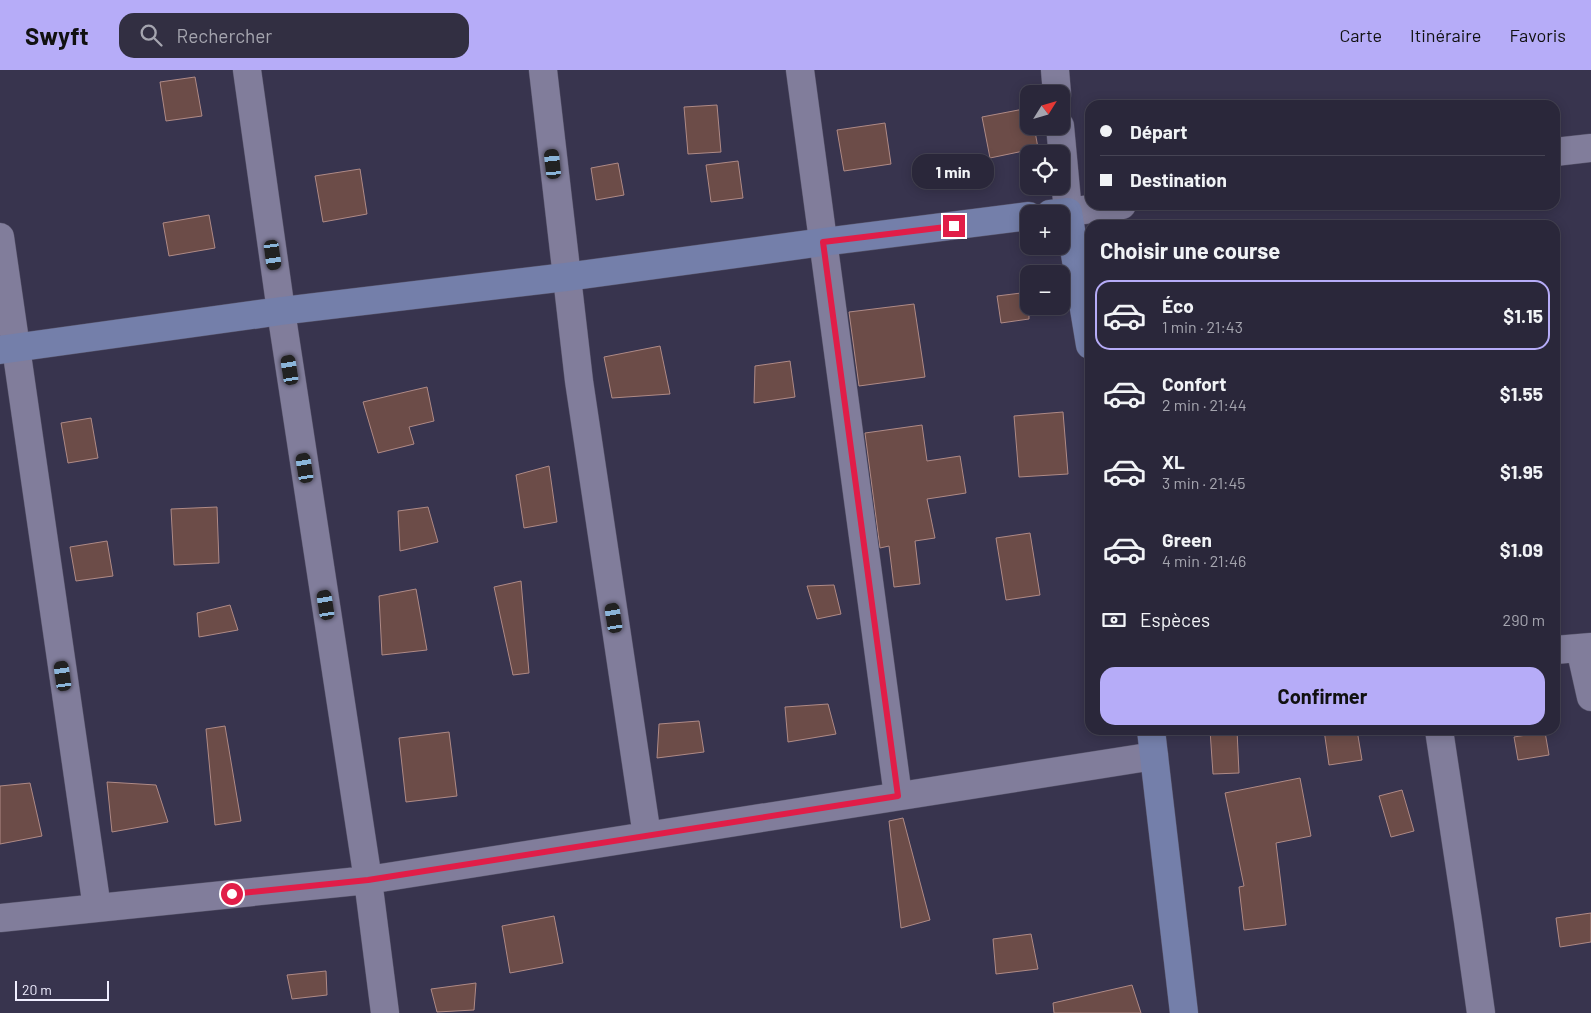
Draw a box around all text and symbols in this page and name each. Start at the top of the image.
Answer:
search box [119,13,469,58]
text: Swyft [25,21,89,50]
icon: search [137,21,165,49]
text: Rechercher [177,24,272,47]
text: Carte [1339,24,1382,46]
text: Itinéraire [1410,24,1481,46]
text: Favoris [1509,24,1566,46]
north arrow [1020,85,1070,135]
map controls [1020,85,1070,315]
text: Départ [1130,120,1188,143]
button: locate [1020,145,1070,195]
car [543,148,562,180]
callout: 1 min [913,154,995,188]
text: 1 min [935,162,971,181]
text: Destination [1130,168,1227,191]
button: + [1020,205,1070,255]
route end [943,215,965,237]
text: Choisir une course [1100,237,1280,263]
car [263,239,282,271]
button: − [1020,265,1070,315]
icon: car [1102,293,1147,338]
text: Éco [1162,294,1194,317]
text: $1.15 [1503,304,1543,327]
text: 1 min · 21:43 [1162,317,1243,336]
car [280,354,299,386]
icon: car [1102,371,1147,416]
text: Confort [1162,372,1226,395]
text: $1.55 [1500,382,1543,405]
text: 2 min · 21:44 [1162,395,1246,414]
icon: car [1102,449,1147,494]
text: XL [1162,450,1185,473]
car [295,452,314,484]
text: $1.95 [1500,460,1543,483]
text: 3 min · 21:45 [1162,473,1246,492]
icon: car [1102,527,1147,572]
text: Green [1162,528,1212,551]
text: $1.09 [1500,538,1543,561]
text: 4 min · 21:46 [1162,551,1246,570]
car [316,589,335,621]
car [604,602,623,634]
icon: cash [1100,606,1128,634]
text: Espèces [1140,608,1210,631]
text: 290 m [1503,610,1545,629]
car [53,660,72,692]
button: Confirmer [1100,667,1545,725]
route start [221,883,243,905]
scale bar [15,978,109,1001]
text: 20 m [22,981,52,998]

